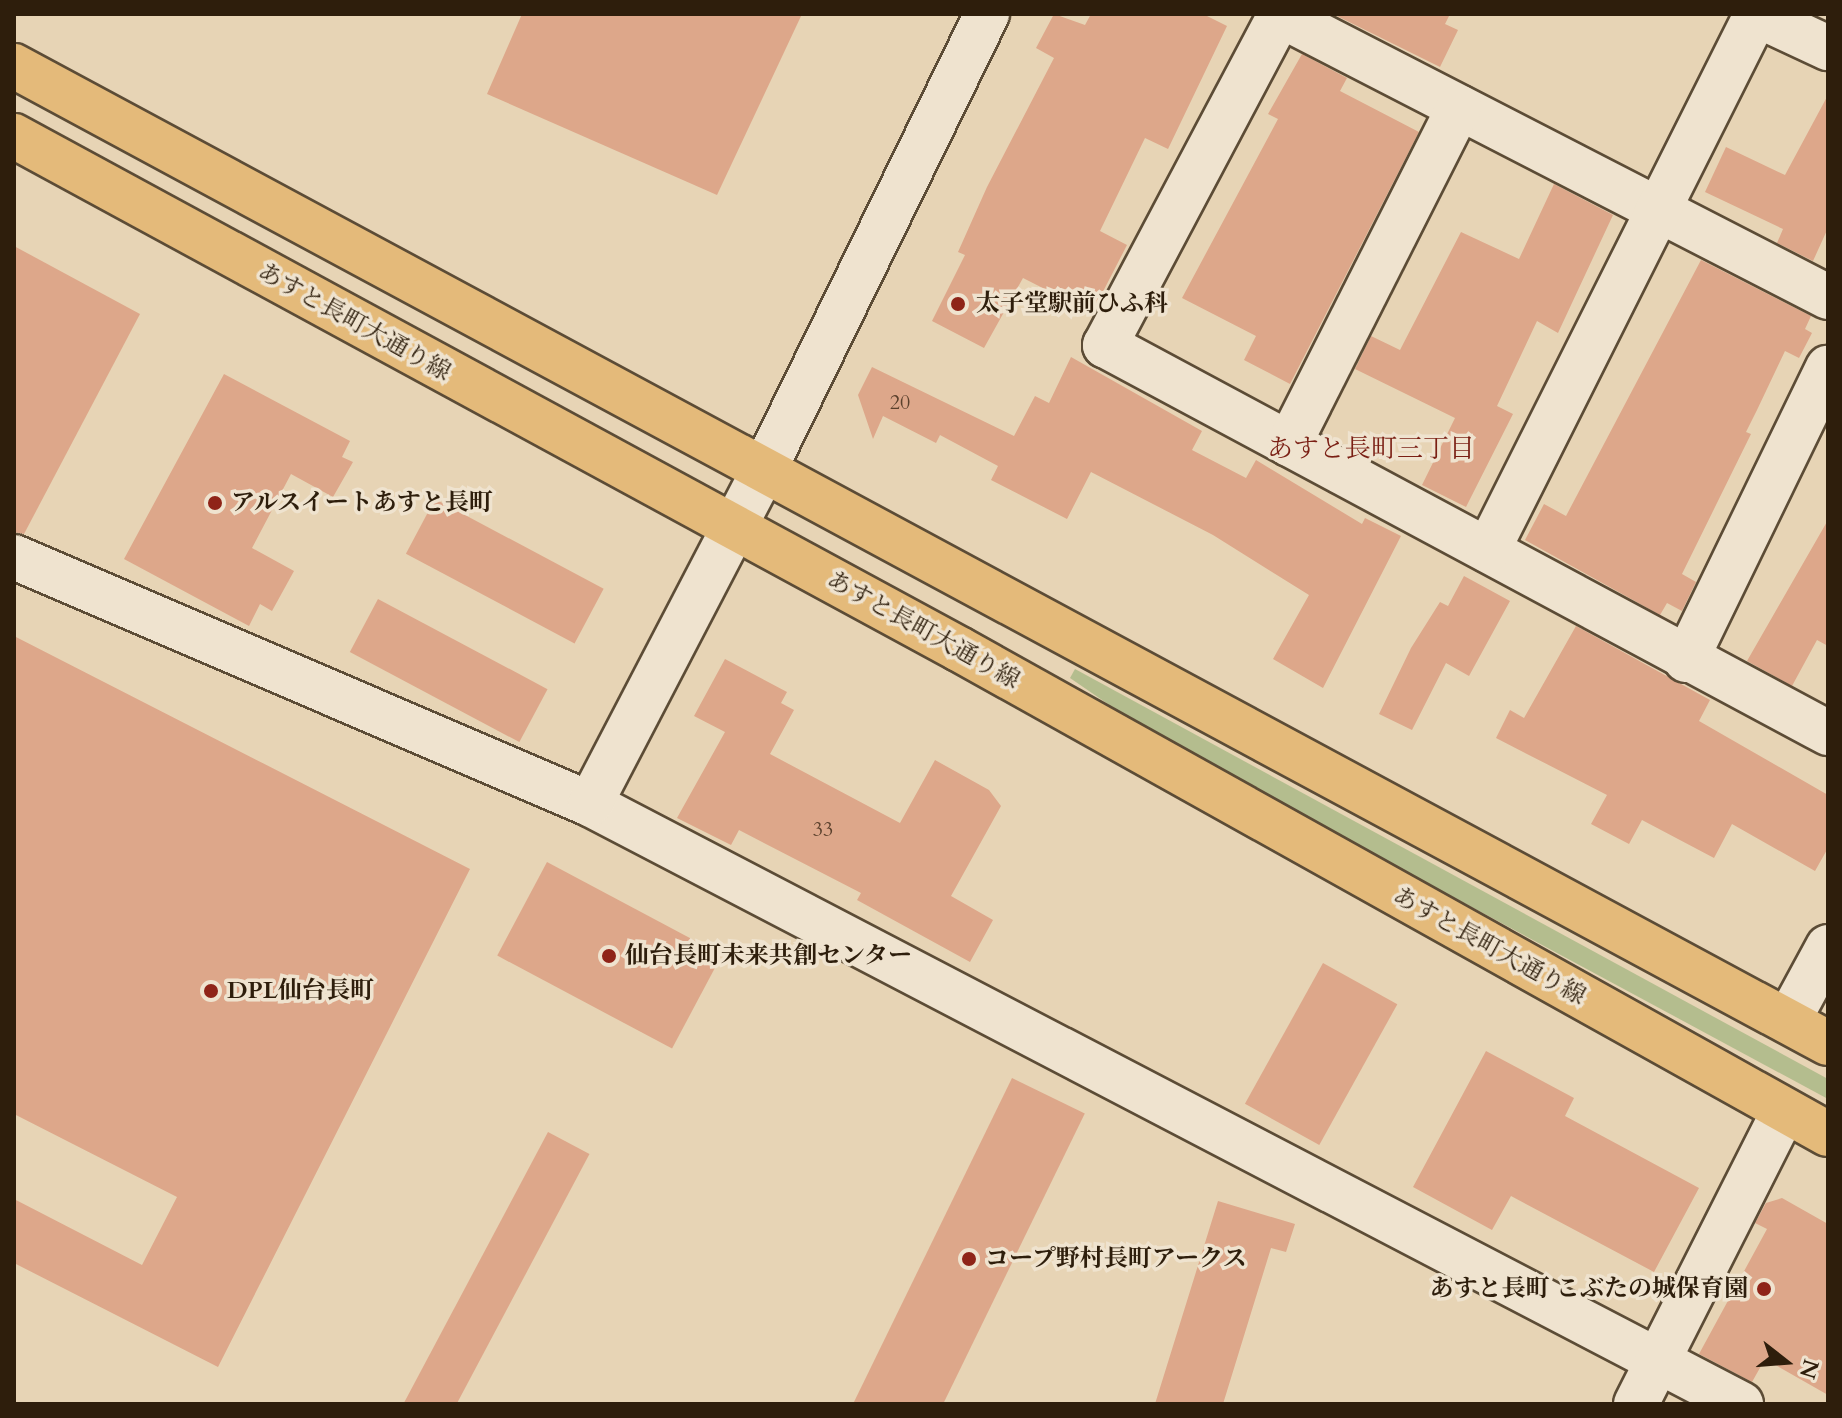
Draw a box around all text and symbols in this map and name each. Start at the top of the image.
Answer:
street label: あすと長町大通り線 [253,257,455,387]
place label: 太子堂駅前ひふ科 [976,290,1168,318]
marker: 太子堂駅前ひふ科 [947,293,969,315]
house number: 20 [890,390,910,414]
district label: あすと長町三丁目 [1267,433,1475,465]
place label: アルスイートあすと長町 [231,489,495,517]
marker: アルスイートあすと長町 [206,494,224,512]
street label: あすと長町大通り線 [822,565,1024,695]
house number: 33 [813,817,833,841]
street label: あすと長町大通り線 [1388,881,1590,1011]
place label: 仙台長町未来共創センター [625,942,913,970]
marker: 仙台長町未来共創センター [600,947,618,965]
place label: DPL仙台長町 [227,977,374,1005]
marker: DPL仙台長町 [202,982,220,1000]
place label: コープ野村長町アークス [985,1245,1248,1273]
marker: コープ野村長町アークス [960,1250,978,1268]
place label: あすと長町 こぶたの城保育園 [1430,1275,1748,1303]
marker: あすと長町 こぶたの城保育園 [1755,1280,1773,1298]
north arrow [1746,1322,1826,1402]
text: N [1792,1356,1826,1383]

